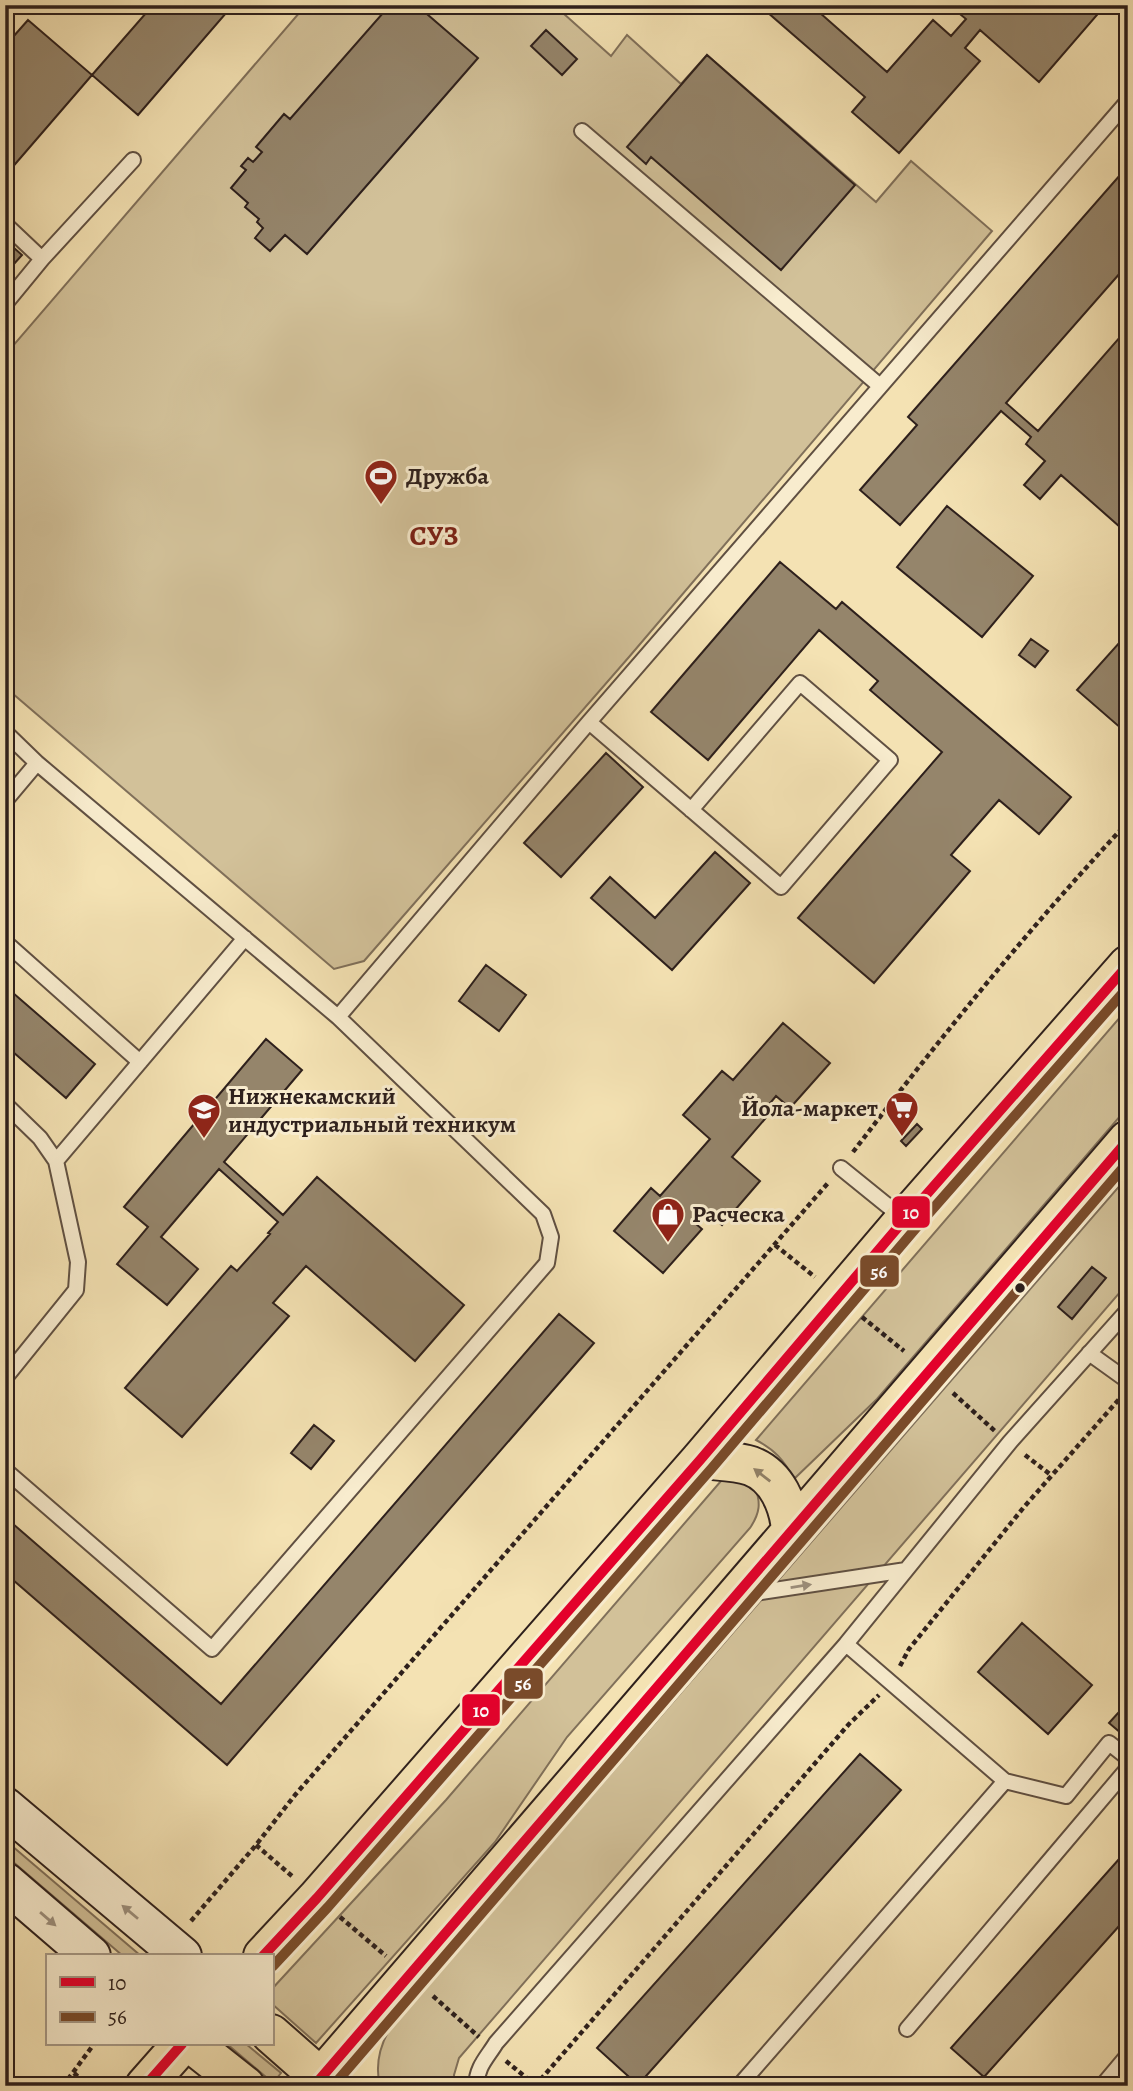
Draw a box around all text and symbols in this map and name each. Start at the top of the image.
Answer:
sports icon: Дружба [362,457,400,506]
place label: Дружба [406,460,490,492]
district label: СУЗ [410,517,459,555]
place label: Нижнекамский индустриальный техникум [228,1080,516,1140]
supermarket icon: Йола-маркет [883,1089,921,1138]
school or university icon: Нижнекамский индустриальный техникум [185,1091,223,1140]
place label: Йола-маркет [741,1092,878,1124]
shop icon: Расческа [649,1195,687,1244]
line badge: 10 [891,1195,931,1229]
place label: Расческа [692,1198,785,1230]
text: 10 [903,1200,920,1226]
line badge: 56 [859,1254,900,1288]
text: 56 [871,1259,888,1285]
unlabelled marker [1013,1281,1027,1295]
one-way arrow [754,1467,772,1482]
one-way arrow [790,1580,812,1591]
line badge: 56 [503,1667,544,1700]
text: 56 [515,1671,532,1697]
line badge: 10 [461,1693,501,1727]
text: 10 [473,1698,490,1724]
one-way arrow [121,1905,138,1920]
one-way arrow [39,1911,57,1927]
legend [46,1954,273,2046]
text: 10 [108,1969,126,1997]
text: 56 [108,2003,127,2031]

